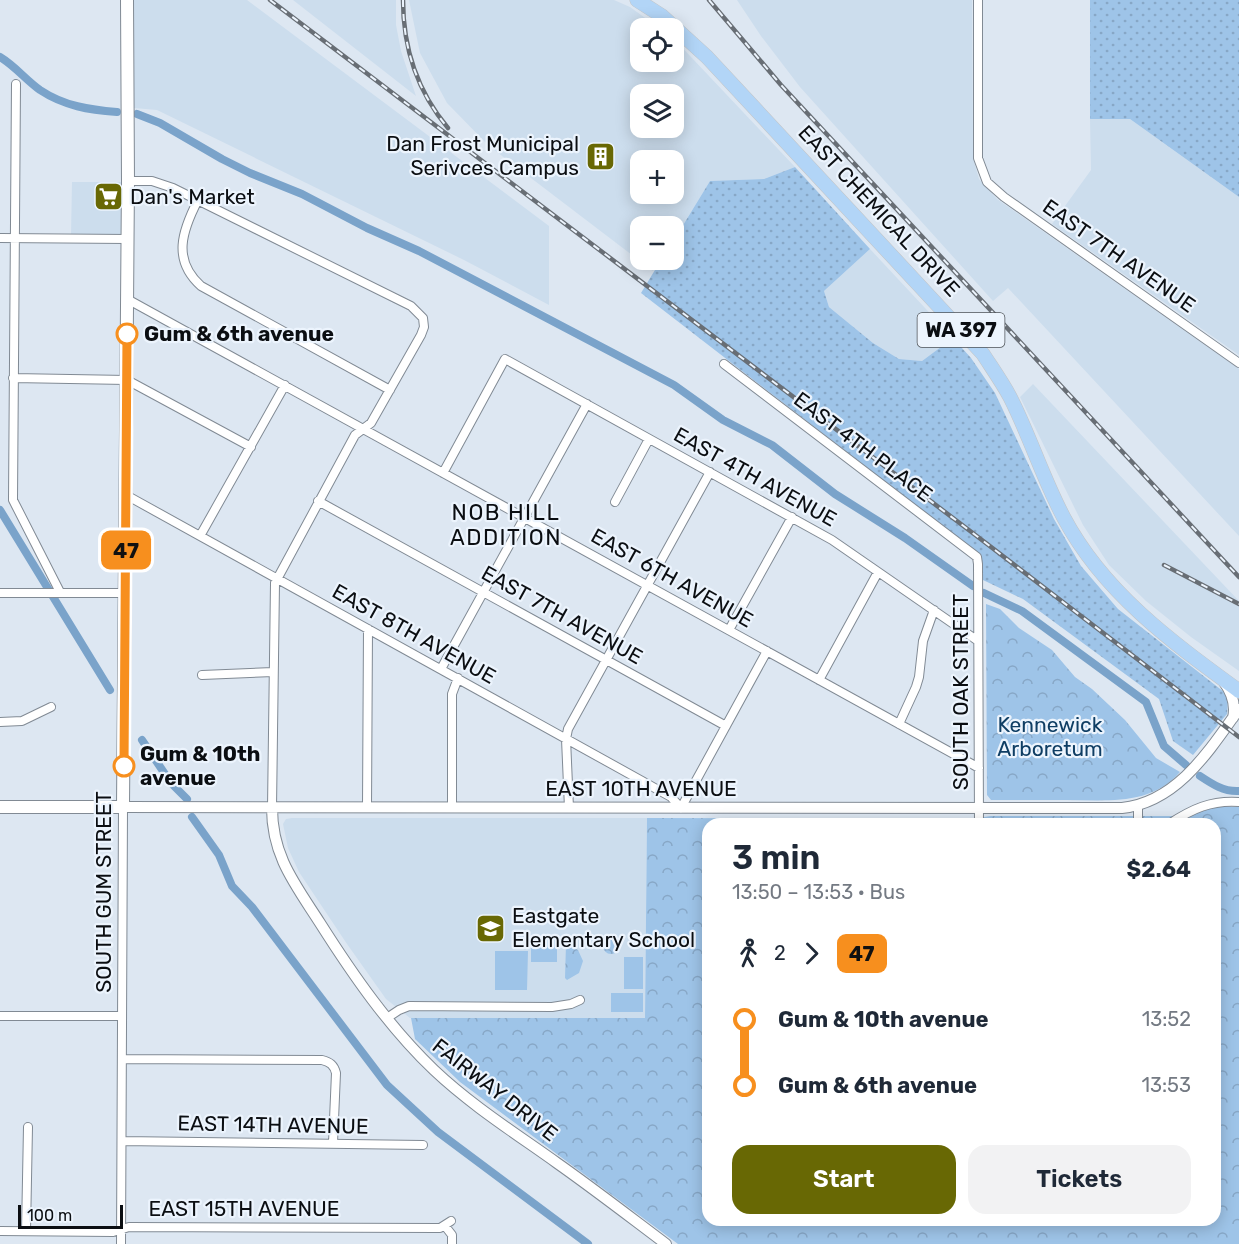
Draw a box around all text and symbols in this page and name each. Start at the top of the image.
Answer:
map controls [630,18,684,270]
button: locate [630,18,684,72]
button: layers [630,84,684,138]
street label: EAST CHEMICAL DRIVE [793,120,965,302]
place label: Dan Frost Municipal Serivces Campus [386,131,579,180]
building icon: Dan Frost Municipal Serivces Campus [584,140,616,172]
button: + [630,150,684,204]
supermarket icon: Dan's Market [93,181,125,213]
place label: Dan's Market [130,184,255,209]
street label: EAST 7TH AVENUE [1038,194,1200,318]
button: − [630,216,684,270]
road number: WA 397 [918,313,1004,347]
place label: Gum & 6th avenue [144,321,334,346]
marker: Gum & 6th avenue [116,323,138,345]
street label: EAST 4TH PLACE [789,386,937,507]
street label: EAST 4TH AVENUE [670,421,841,532]
district label: NOB HILL ADDITION [450,499,562,551]
street label: EAST 6TH AVENUE [587,523,758,632]
line badge: 47 [99,530,153,570]
text: 47 [113,538,139,563]
street label: EAST 7TH AVENUE [477,560,647,669]
street label: EAST 8TH AVENUE [328,578,500,689]
street label: SOUTH OAK STREET [948,594,973,790]
park label: Kennewick Arboretum [997,712,1103,761]
place label: Gum & 10th avenue [140,741,261,790]
marker: Gum & 10th avenue [113,755,135,777]
street label: EAST 10TH AVENUE [545,776,737,801]
street label: SOUTH GUM STREET [91,791,116,993]
text: 3 min [732,838,820,877]
text: $2.64 [1127,856,1191,883]
text: 13:50 – 13:53 · Bus [732,880,905,904]
place label: Eastgate Elementary School [512,903,695,952]
school or university icon: Eastgate Elementary School [475,912,507,944]
icon: walk [732,937,765,970]
icon: forward [795,937,828,970]
text: 2 [774,941,786,965]
text: 47 [849,941,875,966]
text: Gum & 10th avenue [778,1006,989,1033]
text: 13:52 [1142,1007,1191,1031]
street label: FAIRWAY DRIVE [428,1033,563,1146]
text: Gum & 6th avenue [778,1072,977,1099]
text: 13:53 [1141,1073,1191,1097]
street label: EAST 14TH AVENUE [177,1110,369,1139]
button: Start [732,1145,956,1214]
button: Tickets [968,1145,1191,1214]
street label: EAST 15TH AVENUE [148,1196,340,1221]
scale bar [18,1202,123,1230]
text: 100 m [27,1206,72,1225]

